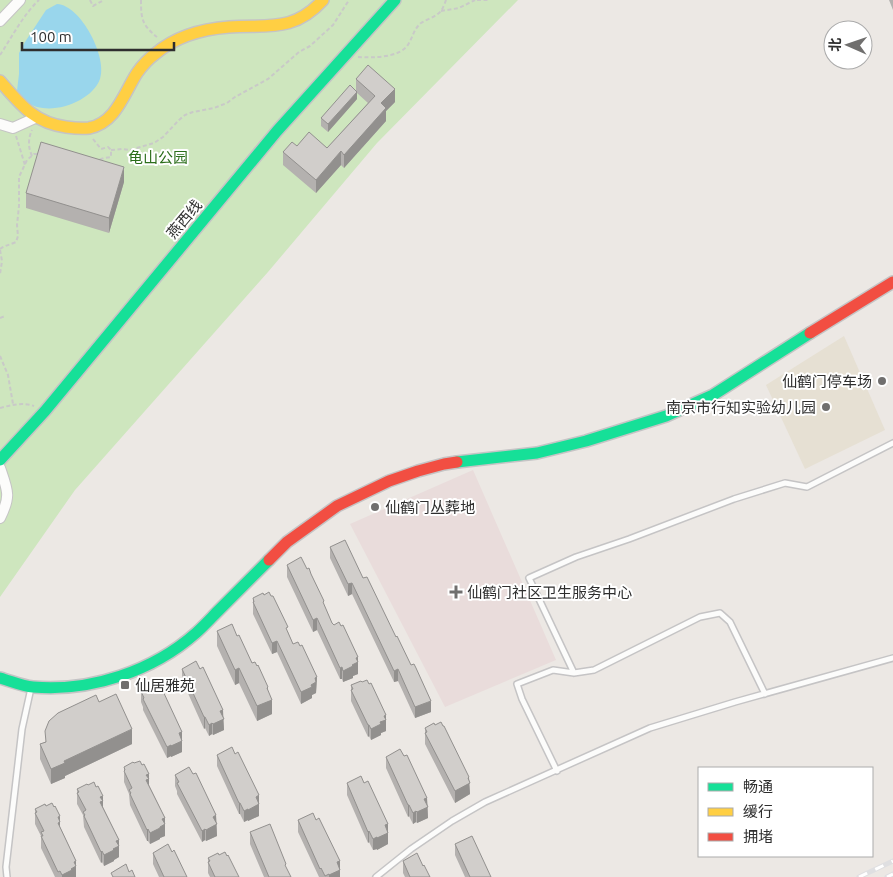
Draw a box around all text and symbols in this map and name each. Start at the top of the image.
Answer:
scale bar [22,20,175,52]
north arrow [823,20,873,70]
text: 100 m [30,28,72,45]
text: 北 [827,37,843,52]
park label: 龟山公园 [128,149,188,166]
street label: 燕西线 [163,196,205,242]
place label: 仙鹤门停车场 [782,373,872,390]
marker: 仙鹤门停车场 [876,375,888,387]
place label: 南京市行知实验幼儿园 [666,399,816,416]
marker: 南京市行知实验幼儿园 [820,401,832,413]
place label: 仙鹤门丛葬地 [385,499,475,516]
marker: 仙鹤门丛葬地 [369,501,381,513]
place label: 仙鹤门社区卫生服务中心 [467,584,632,601]
marker: 仙鹤门社区卫生服务中心 [449,585,463,599]
place label: 仙居雅苑 [135,677,195,694]
marker: 仙居雅苑 [119,679,131,691]
legend [698,767,873,857]
text: 畅通 [743,778,773,795]
text: 缓行 [743,803,773,820]
text: 拥堵 [743,828,773,845]

